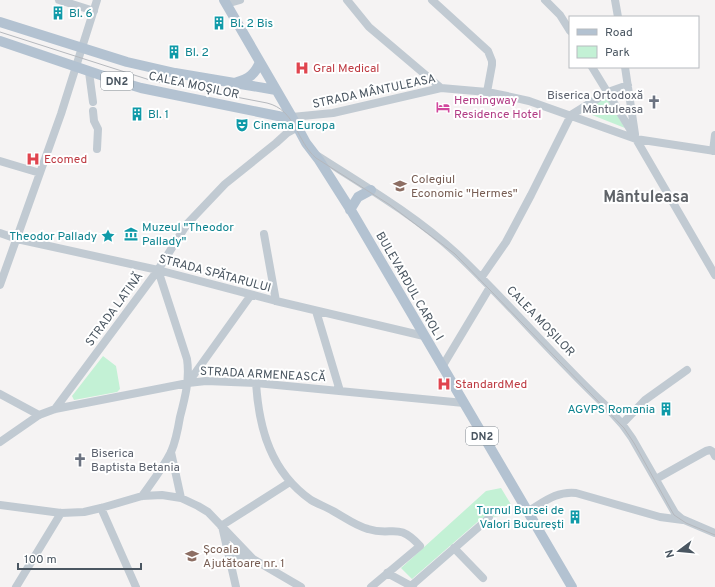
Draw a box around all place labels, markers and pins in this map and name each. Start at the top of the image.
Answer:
building icon: Bl. 6 [50,5,66,21]
place label: Bl. 6 [69,6,93,22]
building icon: Bl. 2 Bis [211,15,227,31]
place label: Bl. 2 Bis [230,16,273,32]
building icon: Bl. 2 [166,44,182,60]
place label: Bl. 2 [185,45,209,61]
hospital icon: Gral Medical [294,60,310,76]
place label: Gral Medical [313,61,379,77]
place label: Biserica Ortodoxă Mântuleasa [547,88,643,118]
place label: Hemingway Residence Hotel [454,93,541,123]
church icon: Biserica Ortodoxă Mântuleasa [646,94,662,110]
hotel icon: Hemingway Residence Hotel [435,99,451,115]
building icon: Bl. 1 [129,106,145,122]
place label: Bl. 1 [148,107,169,123]
theatre icon: Cinema Europa [234,117,250,133]
place label: Cinema Europa [253,118,335,134]
hospital icon: Ecomed [25,151,41,167]
place label: Ecomed [44,152,87,168]
place label: Colegiul Economic "Hermes" [411,172,518,202]
school or university icon: Colegiul Economic "Hermes" [392,178,408,194]
place label: Muzeul "Theodor Pallady" [142,220,234,250]
museum icon: Muzeul "Theodor Pallady" [123,226,139,242]
place icon: Theodor Pallady [100,228,116,244]
place label: Theodor Pallady [9,229,97,245]
hospital icon: StandardMed [436,376,452,392]
place label: StandardMed [455,377,527,393]
building icon: AGVPS Romania [658,401,674,417]
place label: AGVPS Romania [568,402,655,418]
place label: Biserica Baptista Betania [91,446,180,476]
church icon: Biserica Baptista Betania [72,452,88,468]
place label: Turnul Bursei de Valori București [476,503,564,533]
building icon: Turnul Bursei de Valori București [567,509,583,525]
place label: Școala Ajutătoare nr. 1 [203,542,285,572]
school or university icon: Școala Ajutătoare nr. 1 [184,548,200,564]

